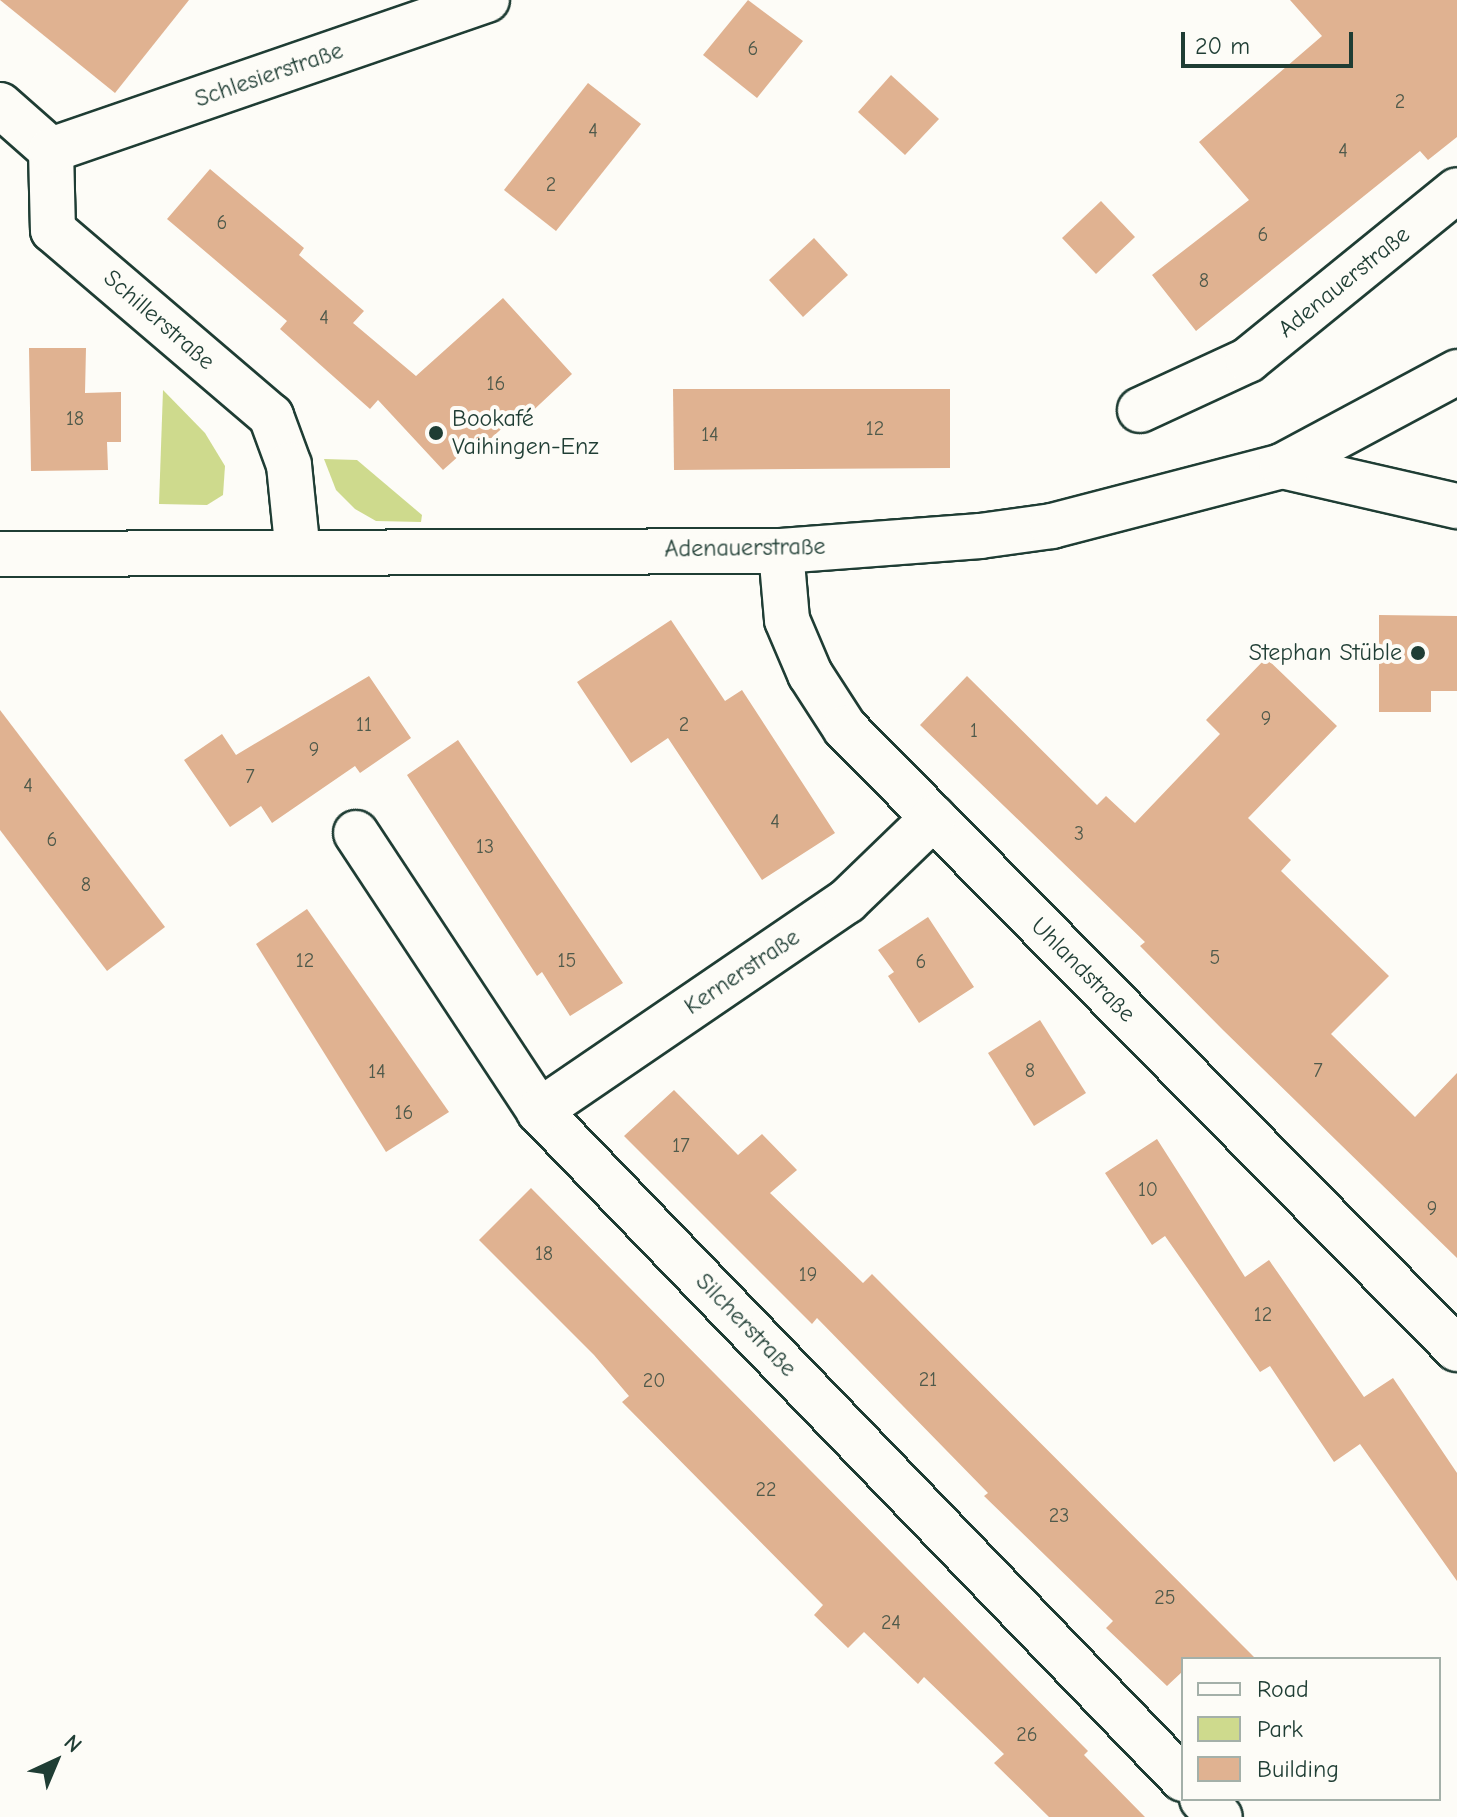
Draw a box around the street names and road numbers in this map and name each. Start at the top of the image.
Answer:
street label: Schlesierstraße [191,36,347,114]
street label: Adenauerstraße [1272,220,1416,344]
street label: Schillerstraße [97,264,221,376]
street label: Adenauerstraße [664,532,826,564]
street label: Uhlandstraße [1025,912,1141,1028]
street label: Kernerstraße [679,923,805,1021]
street label: Silcherstraße [689,1267,803,1383]

